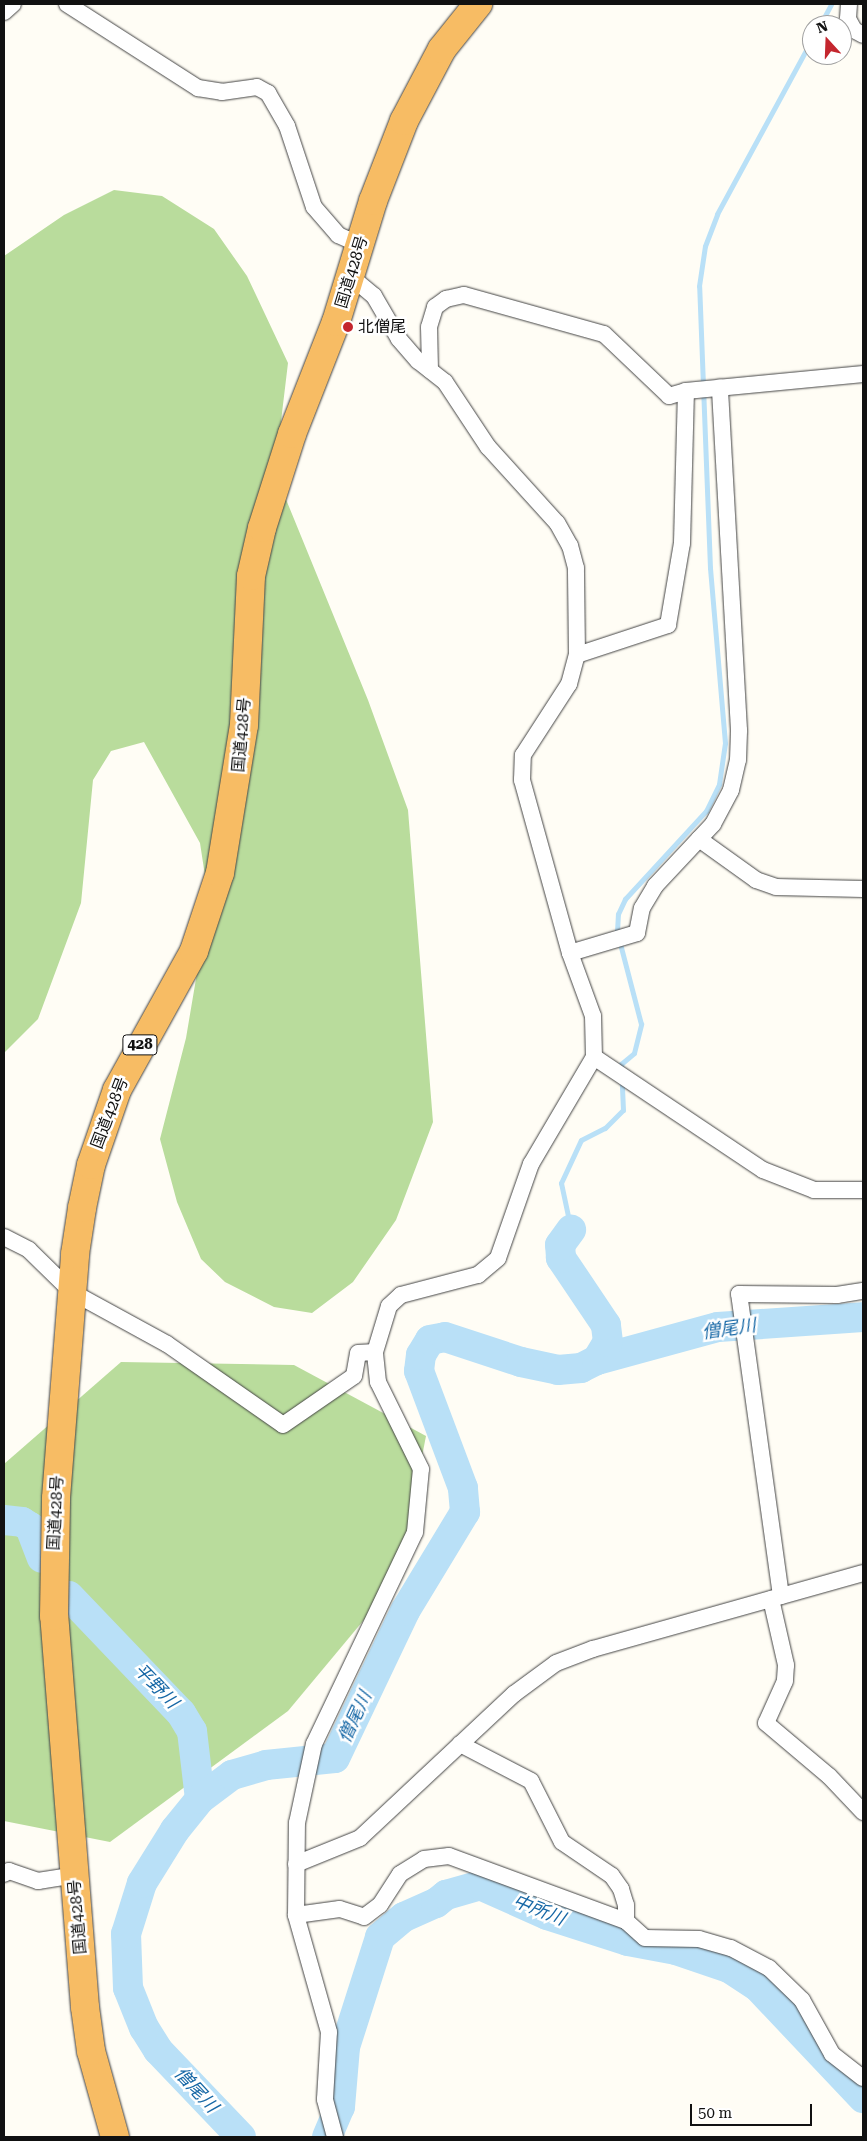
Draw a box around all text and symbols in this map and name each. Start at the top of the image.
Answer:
north arrow [802,15,852,65]
text: N [814,17,830,36]
street label: 国道428号 [332,233,372,311]
place label: 北僧尾 [358,317,406,337]
marker: 北僧尾 [342,321,354,333]
street label: 国道428号 [229,697,255,773]
road number: 428 [121,1032,159,1058]
street label: 国道428号 [88,1075,132,1151]
water label: 僧尾川 [701,1315,757,1343]
street label: 国道428号 [44,1475,68,1551]
water label: 平野川 [129,1659,183,1713]
water label: 僧尾川 [334,1688,376,1746]
street label: 国道428号 [65,1879,91,1955]
water label: 中所川 [510,1890,568,1930]
water label: 僧尾川 [170,2063,222,2117]
scale bar [692,2094,814,2126]
text: 50 m [698,2104,732,2122]

